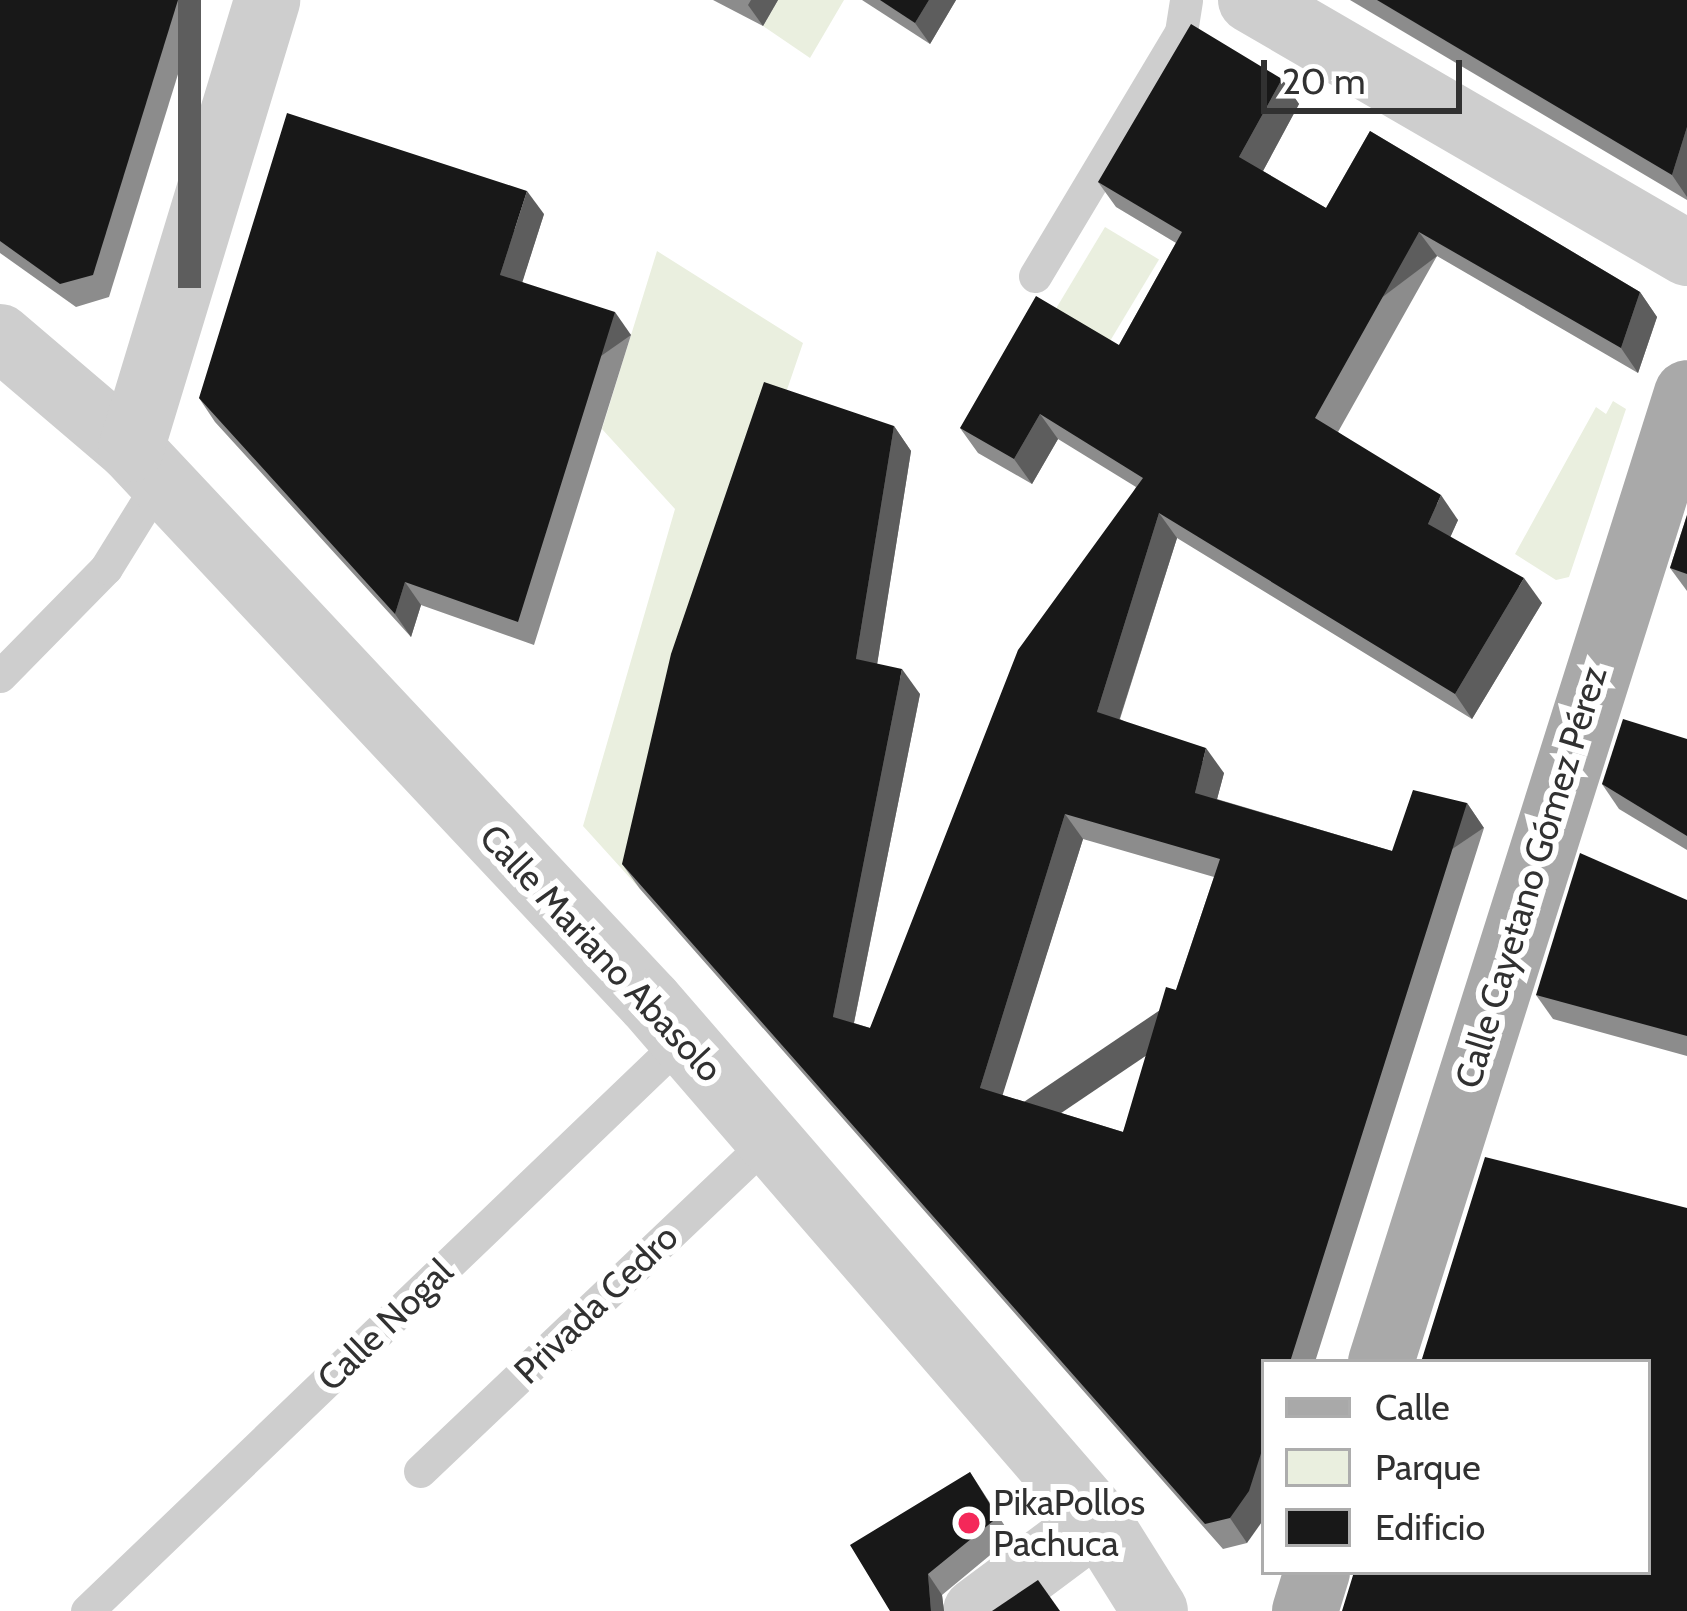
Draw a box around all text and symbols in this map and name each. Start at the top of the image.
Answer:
scale bar [1267,36,1468,110]
text: 20 m [1282,59,1366,103]
street label: Calle Cayetano Gómez Pérez [1446,661,1616,1093]
street label: Calle Mariano Abasolo [471,816,731,1090]
street label: Privada Cedro [505,1215,687,1393]
street label: Calle Nogal [308,1250,462,1400]
legend [1261,1359,1651,1575]
text: Calle [1375,1385,1450,1429]
text: Parque [1375,1445,1481,1489]
place label: PikaPollos Pachuca [993,1480,1145,1565]
text: Edificio [1375,1505,1485,1549]
marker: PikaPollos Pachuca [956,1510,982,1536]

